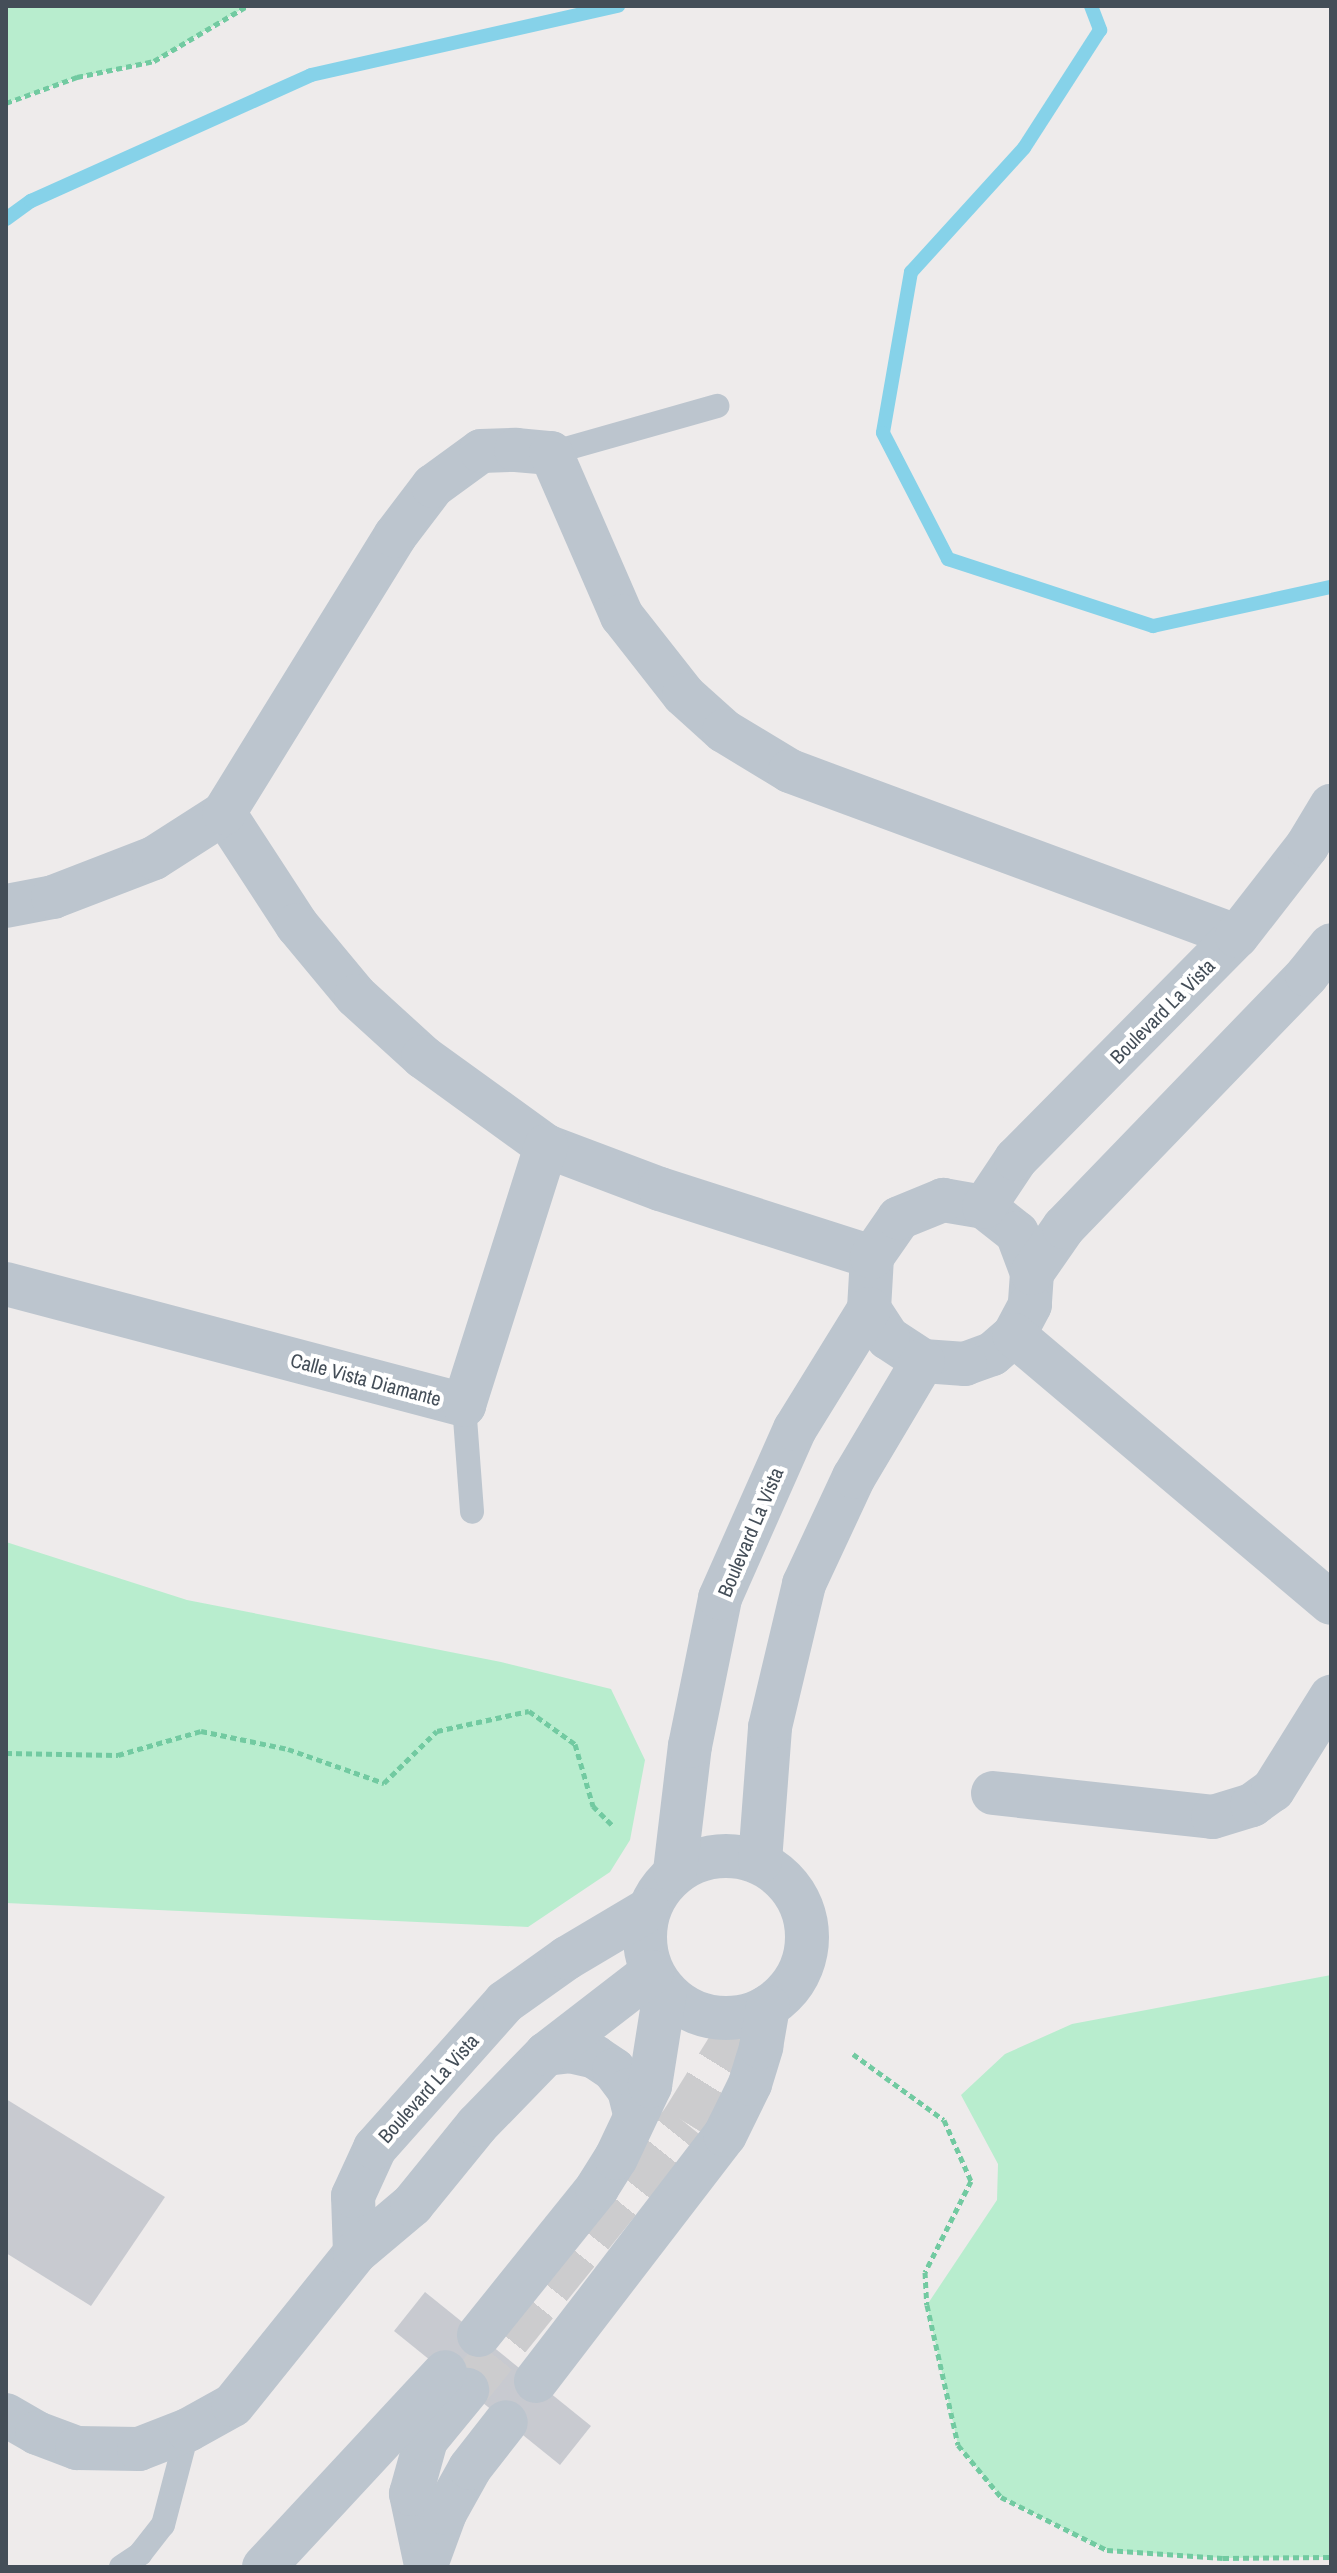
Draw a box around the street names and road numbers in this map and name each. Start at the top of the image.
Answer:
street label: Boulevard La Vista [1105,954,1219,1068]
street label: Calle Vista Diamante [288,1347,444,1411]
street label: Boulevard La Vista [712,1464,788,1600]
street label: Boulevard La Vista [373,2029,483,2147]

